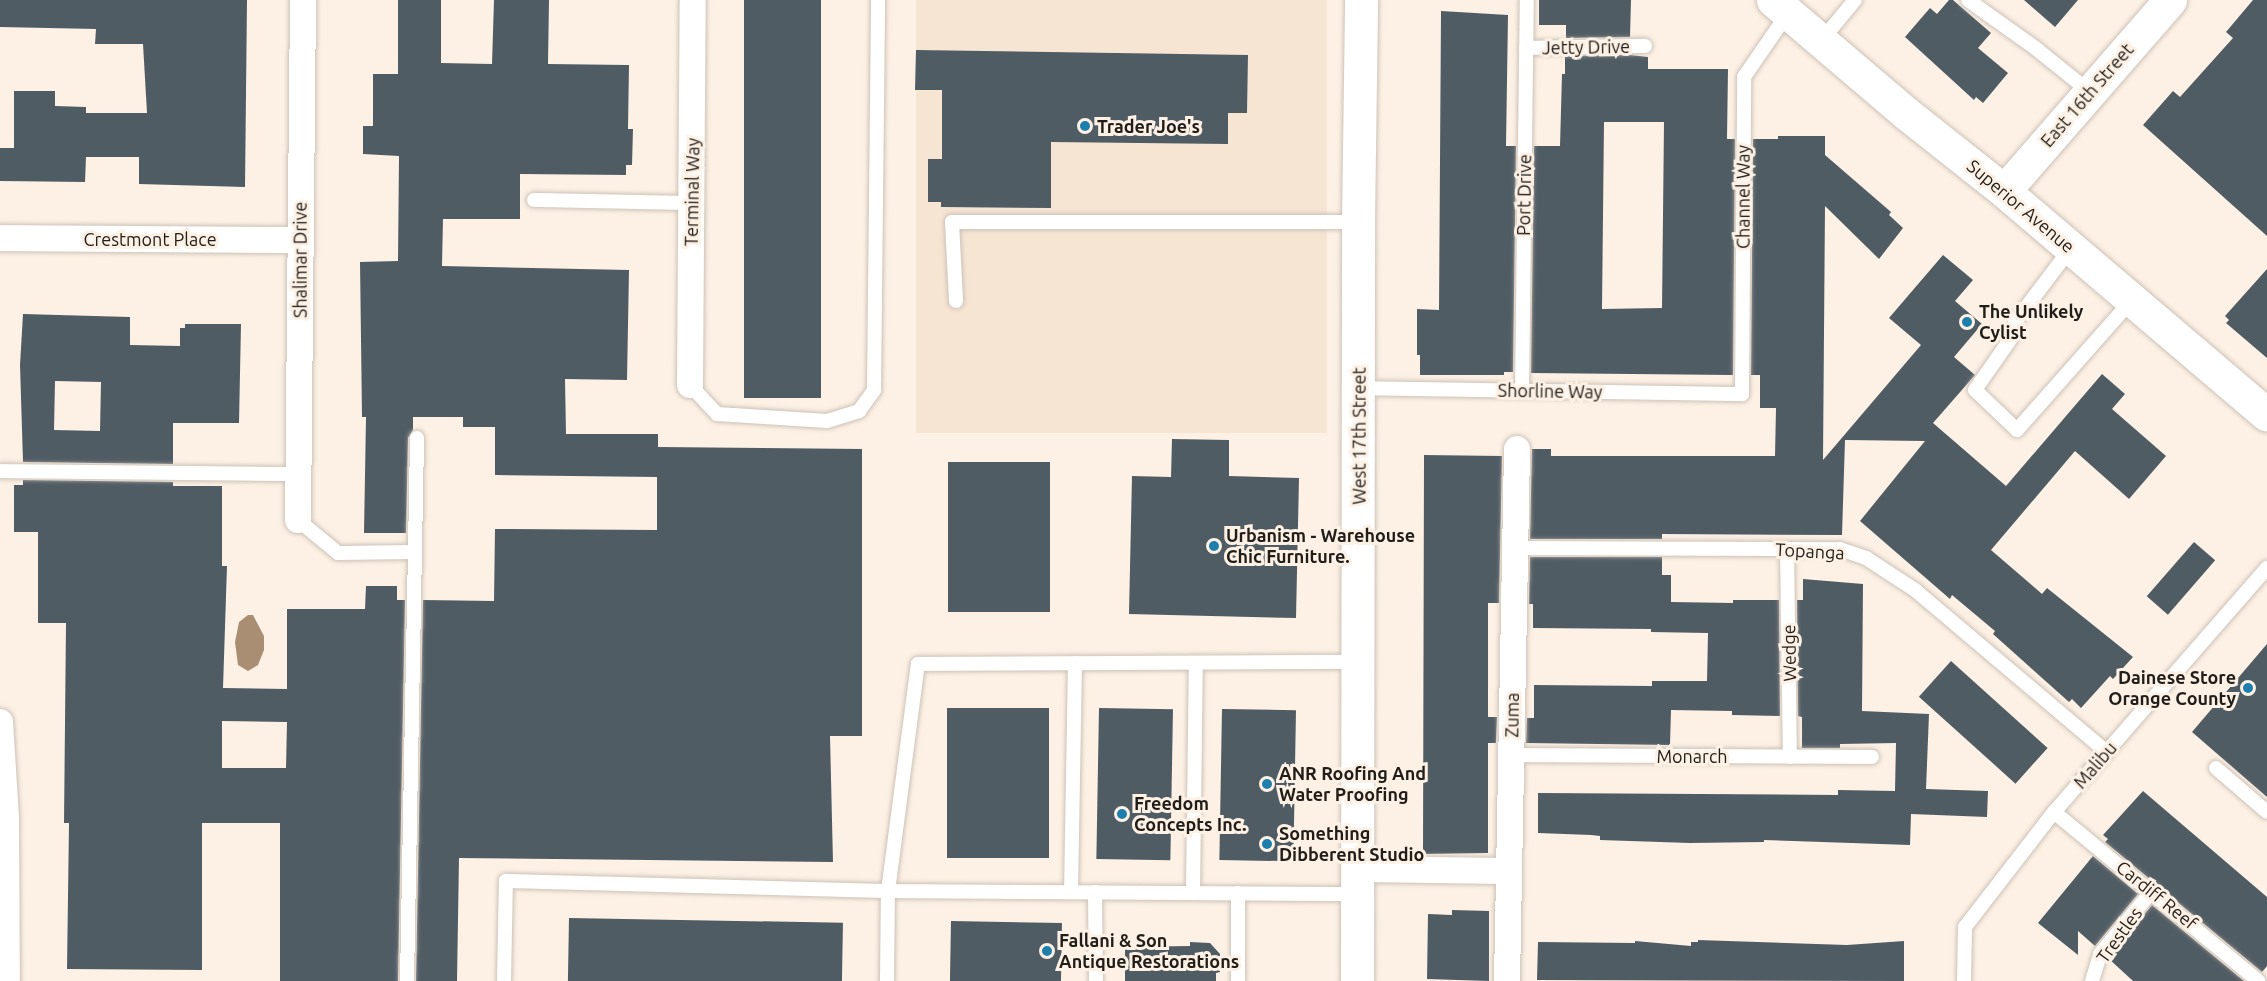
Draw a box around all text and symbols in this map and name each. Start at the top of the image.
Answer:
street label: Jetty Drive [1542,35,1630,59]
street label: East 16th Street [2036,39,2138,151]
place label: Trader Joe's [1097,115,1200,137]
marker: Trader Joe's [1078,119,1092,133]
street label: Terminal Way [680,138,704,246]
street label: Channel Way [1732,145,1754,249]
street label: Port Drive [1512,154,1536,236]
street label: Superior Avenue [1963,155,2079,257]
street label: Shalimar Drive [289,202,311,318]
street label: Crestmont Place [83,228,217,250]
place label: The Unlikely Cylist [1979,301,2083,344]
marker: The Unlikely Cylist [1960,315,1974,329]
street label: West 17th Street [1348,367,1370,505]
street label: Shorline Way [1497,379,1603,403]
place label: Urbanism - Warehouse Chic Furniture. [1226,525,1415,568]
street label: Topanga [1775,538,1845,564]
marker: Urbanism - Warehouse Chic Furniture. [1207,539,1221,553]
street label: Wedge [1778,624,1800,682]
place label: Dainese Store Orange County [2108,667,2236,710]
marker: Dainese Store Orange County [2241,681,2255,695]
street label: Zuma [1501,692,1523,738]
street label: Malibu [2069,737,2121,793]
street label: Monarch [1656,745,1728,767]
place label: ANR Roofing And Water Proofing [1279,763,1426,806]
marker: ANR Roofing And Water Proofing [1260,777,1274,791]
place label: Freedom Concepts Inc. [1134,793,1246,836]
marker: Freedom Concepts Inc. [1115,807,1129,821]
place label: Something Dibberent Studio [1279,823,1424,866]
marker: Something Dibberent Studio [1260,837,1274,851]
street label: Cardiff Reef [2112,856,2202,934]
street label: Trestles [2092,903,2146,967]
place label: Fallani & Son Antique Restorations [1059,930,1239,972]
marker: Fallani & Son Antique Restorations [1040,944,1054,958]

